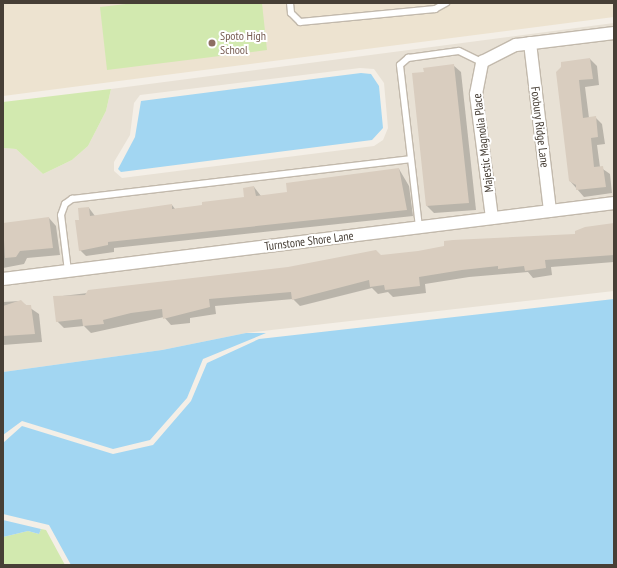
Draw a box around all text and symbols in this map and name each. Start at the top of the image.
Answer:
place label: Spoto High School [220,29,266,57]
marker: Spoto High School [207,38,217,48]
street label: Foxbury Ridge Lane [528,86,552,168]
street label: Majestic Magnolia Place [470,93,496,193]
street label: Turnstone Shore Lane [264,228,354,254]

